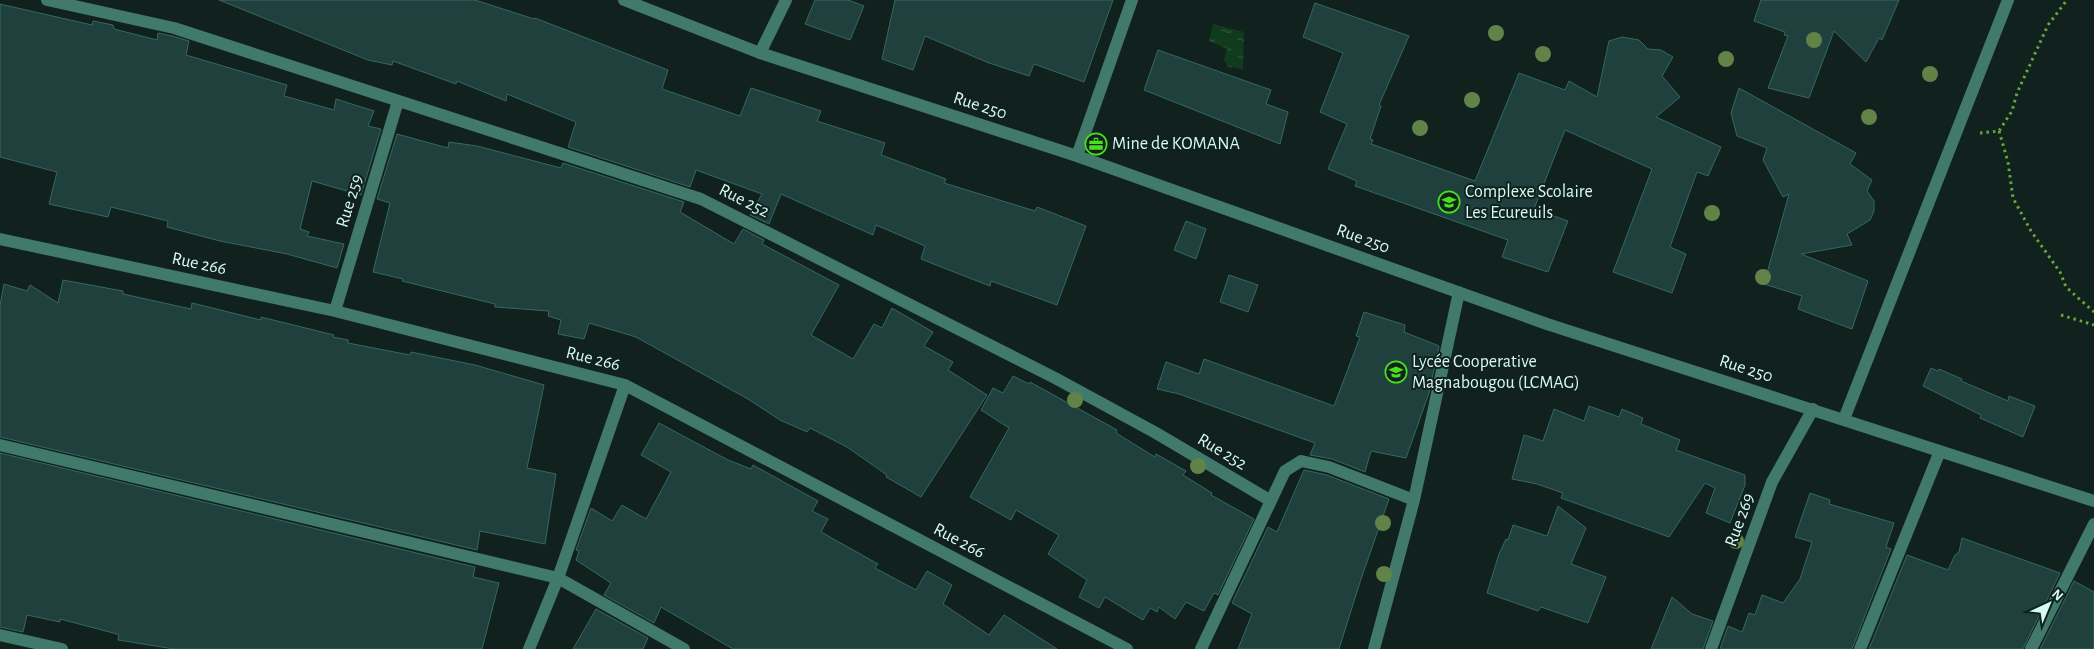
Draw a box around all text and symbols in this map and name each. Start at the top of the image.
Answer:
street label: Rue 250 [951,89,1009,123]
office icon: Mine de KOMANA [1084,132,1108,156]
place label: Mine de KOMANA [1112,135,1240,153]
street label: Rue 259 [333,172,367,230]
street label: Rue 252 [716,181,772,221]
place label: Complexe Scolaire Les Ecureuils [1465,183,1593,222]
school or university icon: Complexe Scolaire Les Ecureuils [1437,190,1461,214]
street label: Rue 250 [1334,221,1392,257]
street label: Rue 266 [170,249,228,279]
street label: Rue 266 [564,344,622,374]
street label: Rue 250 [1717,352,1775,386]
place label: Lycée Cooperative Magnabougou (LCMAG) [1412,353,1580,392]
school or university icon: Lycée Cooperative Magnabougou (LCMAG) [1384,360,1408,384]
street label: Rue 252 [1194,430,1250,474]
street label: Rue 269 [1722,491,1758,549]
street label: Rue 266 [930,520,988,562]
north arrow [2024,579,2074,629]
text: N [2049,587,2066,604]

